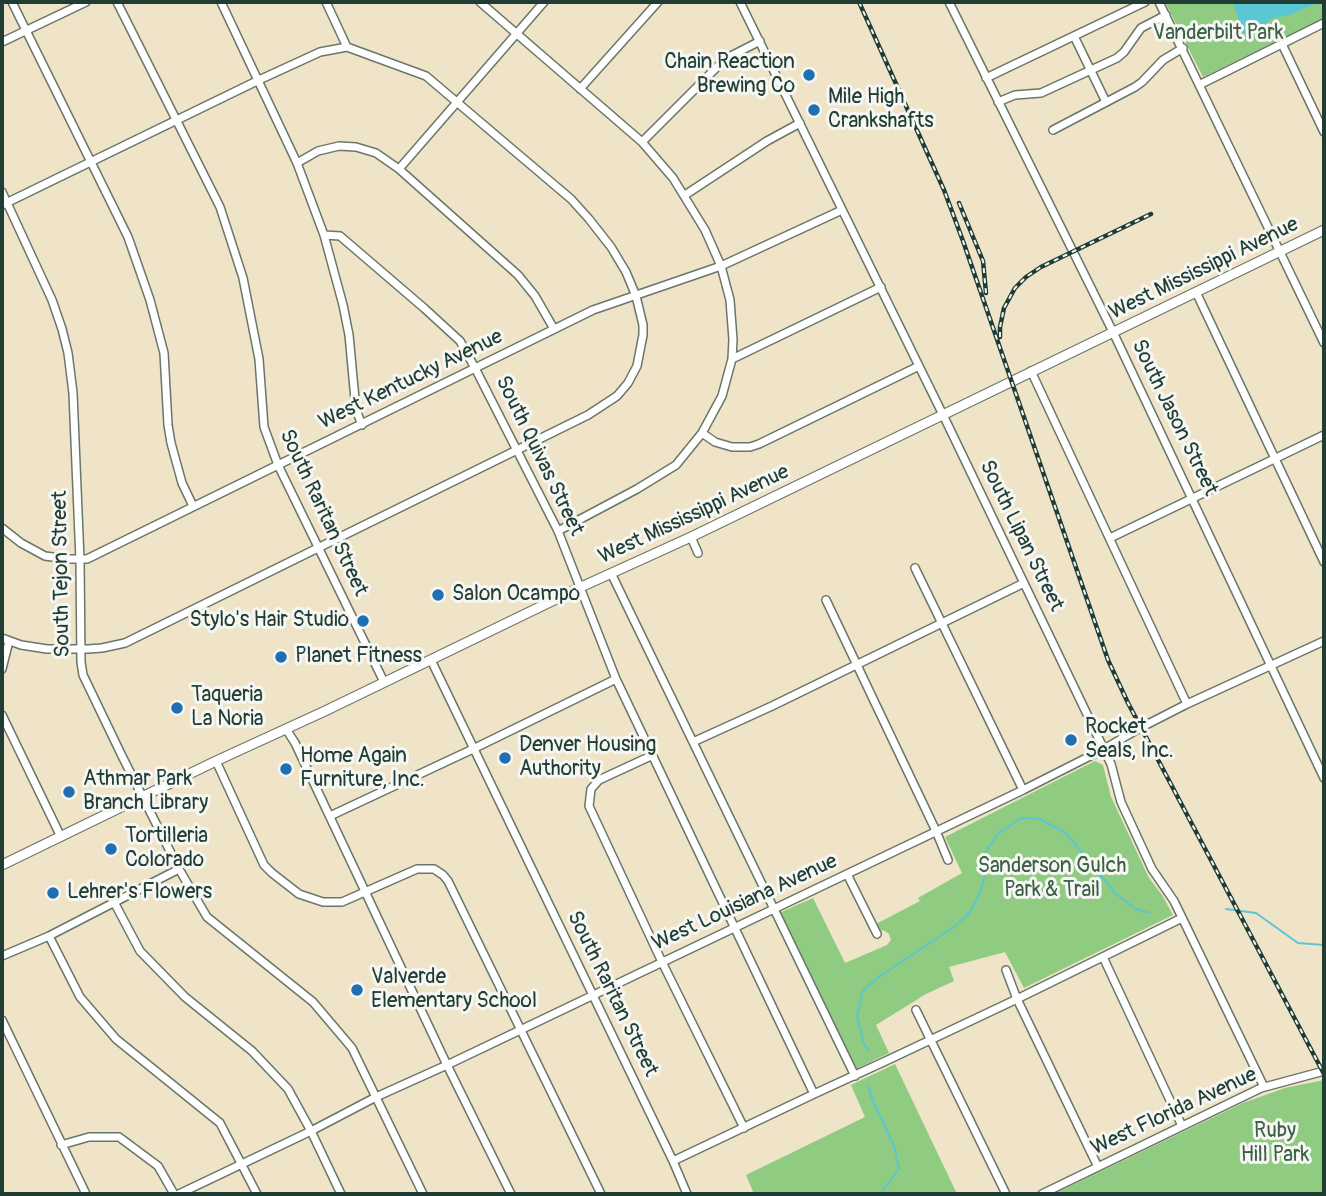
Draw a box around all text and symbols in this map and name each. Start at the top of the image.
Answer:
park label: Vanderbilt Park [1153,21,1283,47]
place label: Chain Reaction Brewing Co [664,50,795,100]
marker: Chain Reaction Brewing Co [801,67,817,83]
place label: Mile High Crankshafts [828,85,934,135]
marker: Mile High Crankshafts [806,102,822,118]
street label: West Mississippi Avenue [1105,212,1303,326]
street label: West Kentucky Avenue [315,325,507,435]
street label: South Jason Street [1125,336,1223,500]
street label: South Quivas Street [489,372,589,540]
street label: South Raritan Street [273,426,373,600]
street label: South Lipan Street [974,456,1068,616]
street label: West Mississippi Avenue [595,460,793,570]
street label: South Tejon Street [48,490,76,658]
place label: Salon Ocampo [452,582,580,608]
marker: Salon Ocampo [430,587,446,603]
place label: Stylo's Hair Studio [190,608,349,634]
marker: Stylo's Hair Studio [355,613,371,629]
place label: Planet Fitness [295,644,422,670]
marker: Planet Fitness [273,649,289,665]
place label: Taqueria La Noria [191,683,264,733]
marker: Taqueria La Noria [169,700,185,716]
place label: Rocket Seals, Inc. [1085,715,1174,765]
marker: Rocket Seals, Inc. [1063,732,1079,748]
place label: Denver Housing Authority [519,733,656,783]
place label: Home Again Furniture, Inc. [300,744,425,794]
marker: Denver Housing Authority [497,750,513,766]
marker: Home Again Furniture, Inc. [278,761,294,777]
place label: Athmar Park Branch Library [83,767,208,817]
marker: Athmar Park Branch Library [61,784,77,800]
place label: Tortilleria Colorado [125,824,208,874]
marker: Tortilleria Colorado [103,841,119,857]
street label: West Louisiana Avenue [649,849,841,957]
park label: Sanderson Gulch Park & Trail [978,854,1126,904]
place label: Lehrer's Flowers [67,880,212,906]
marker: Lehrer's Flowers [45,885,61,901]
street label: South Raritan Street [561,907,663,1081]
place label: Valverde Elementary School [371,965,537,1015]
marker: Valverde Elementary School [349,982,365,998]
street label: West Florida Avenue [1087,1063,1261,1161]
park label: Ruby Hill Park [1241,1119,1309,1169]

